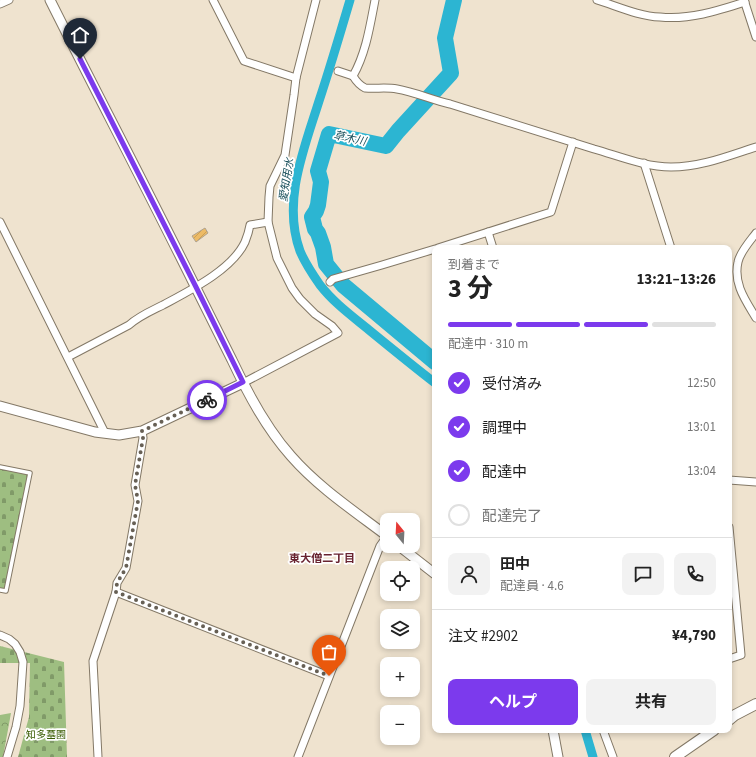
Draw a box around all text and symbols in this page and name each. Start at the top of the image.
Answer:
pin [63,18,97,59]
icon: home [69,24,91,46]
water label: 草木川 [332,128,369,149]
water label: 愛知用水 [276,156,297,203]
text: 到着まで [448,256,500,274]
text: 13:21–13:26 [636,269,716,290]
text: 3 分 [448,270,493,307]
text: 配達中 · 310 m [448,335,528,353]
icon: check [448,372,470,394]
text: 受付済み [482,374,542,395]
text: 12:50 [687,374,716,392]
courier [187,380,227,420]
icon: bike [196,389,218,411]
icon: check [448,416,470,438]
text: 調理中 [482,418,527,439]
text: 13:01 [687,418,716,436]
icon: check [448,460,470,482]
text: 配達中 [482,462,527,483]
text: 13:04 [687,462,716,480]
text: 配達完了 [482,506,542,527]
north arrow [380,513,420,553]
map controls [380,513,420,745]
district label: 東大僧二丁目 [289,551,355,566]
button: person [448,553,490,595]
button: chat [622,553,664,595]
button: phone [674,553,716,595]
text: 田中 [500,554,530,575]
button: locate [380,561,420,601]
text: 配達員 · 4.6 [500,577,564,595]
button: layers [380,609,420,649]
text: ¥4,790 [672,625,716,646]
text: 注文 #2902 [448,626,518,647]
pin [312,635,346,676]
icon: bag [318,641,340,663]
button: + [380,657,420,697]
button: ヘルプ [448,679,578,725]
button: 共有 [586,679,716,725]
button: − [380,705,420,745]
park label: 知多墓園 [26,728,66,742]

